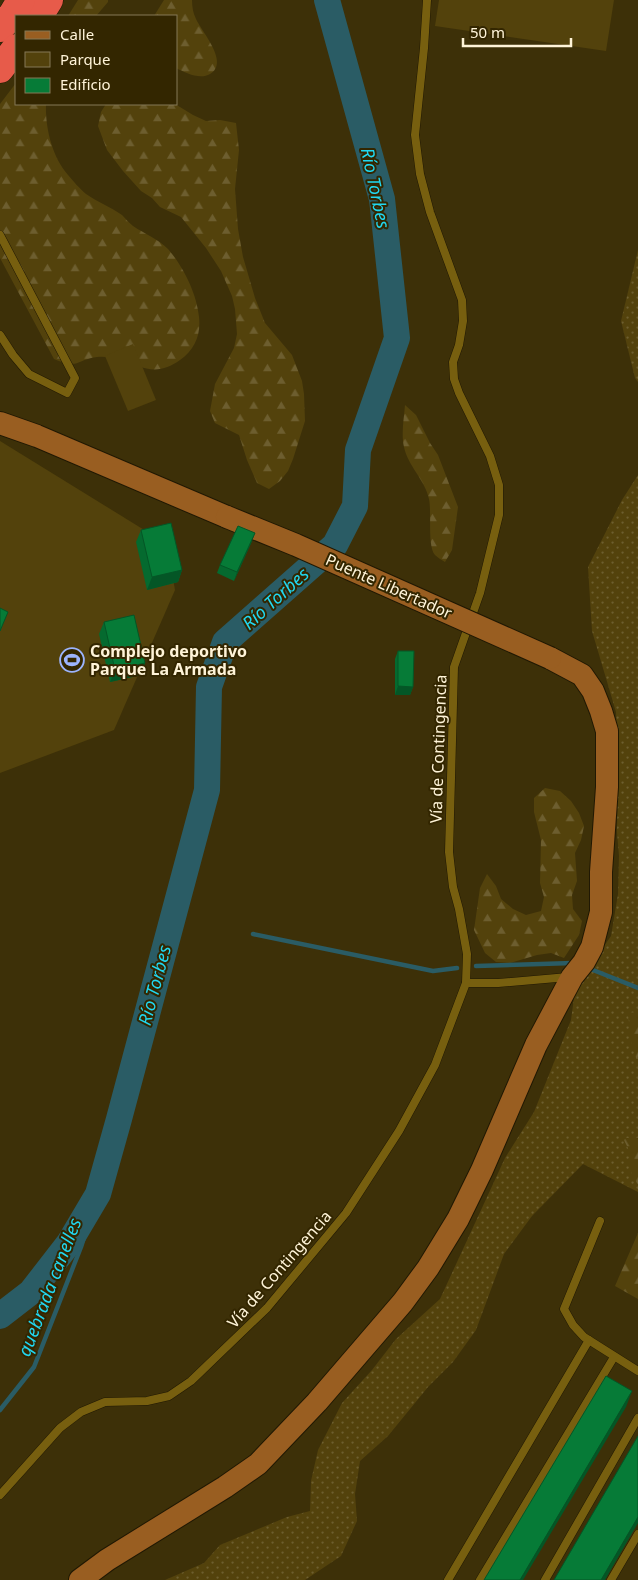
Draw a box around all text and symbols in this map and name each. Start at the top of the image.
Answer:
legend [15,15,178,105]
scale bar [463,15,570,47]
text: 50 m [470,22,505,42]
text: Calle [60,24,94,44]
text: Parque [60,49,110,69]
text: Edificio [60,74,111,94]
water label: Río Torbes [356,145,396,231]
street label: Puente Libertador [322,548,456,624]
water label: Río Torbes [236,561,314,634]
place label: Complejo deportivo Parque La Armada [90,640,247,680]
sports icon: Complejo deportivo Parque La Armada [59,647,85,673]
street label: Vía de Contingencia [424,674,452,824]
water label: Río Torbes [132,942,176,1028]
street label: Vía de Contingencia [222,1206,336,1332]
water label: quebrada canelles [12,1214,87,1360]

